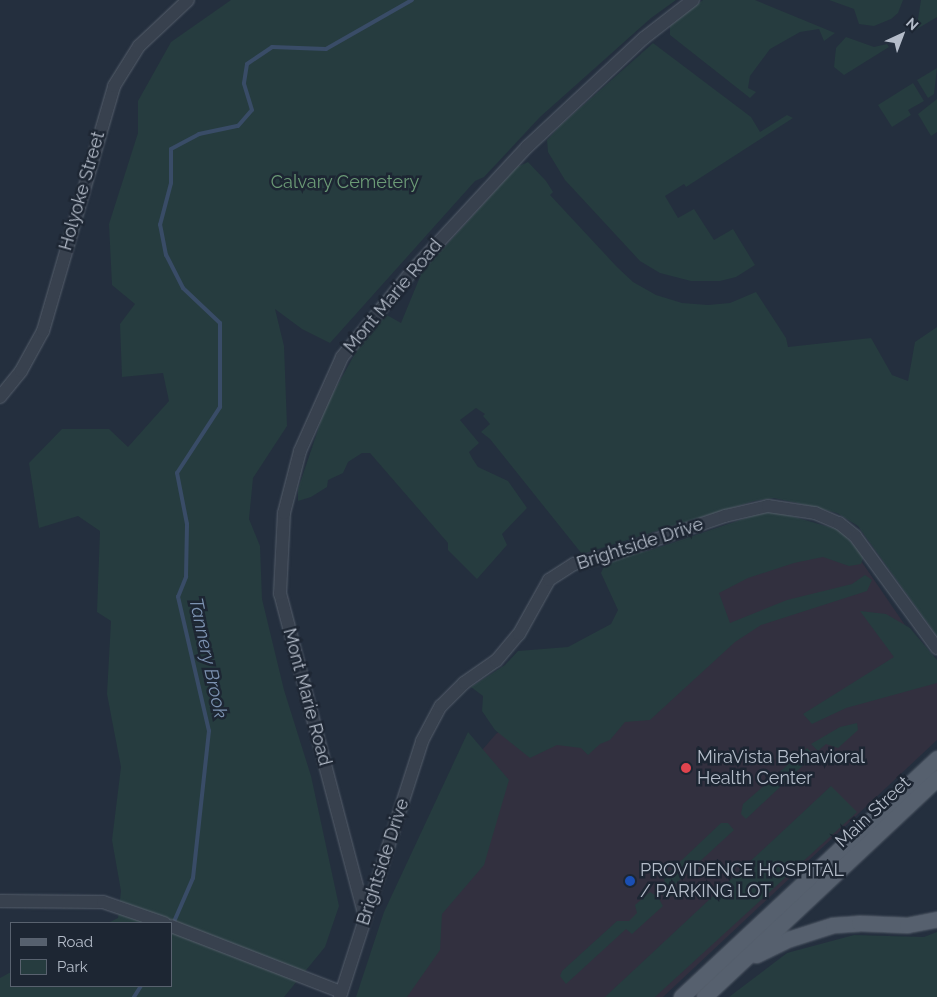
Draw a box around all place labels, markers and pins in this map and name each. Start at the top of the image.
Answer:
place label: MiraVista Behavioral Health Center [697,747,865,790]
marker: MiraVista Behavioral Health Center [679,761,693,775]
place label: PROVIDENCE HOSPITAL / PARKING LOT [640,860,844,902]
marker: PROVIDENCE HOSPITAL / PARKING LOT [624,875,636,887]

